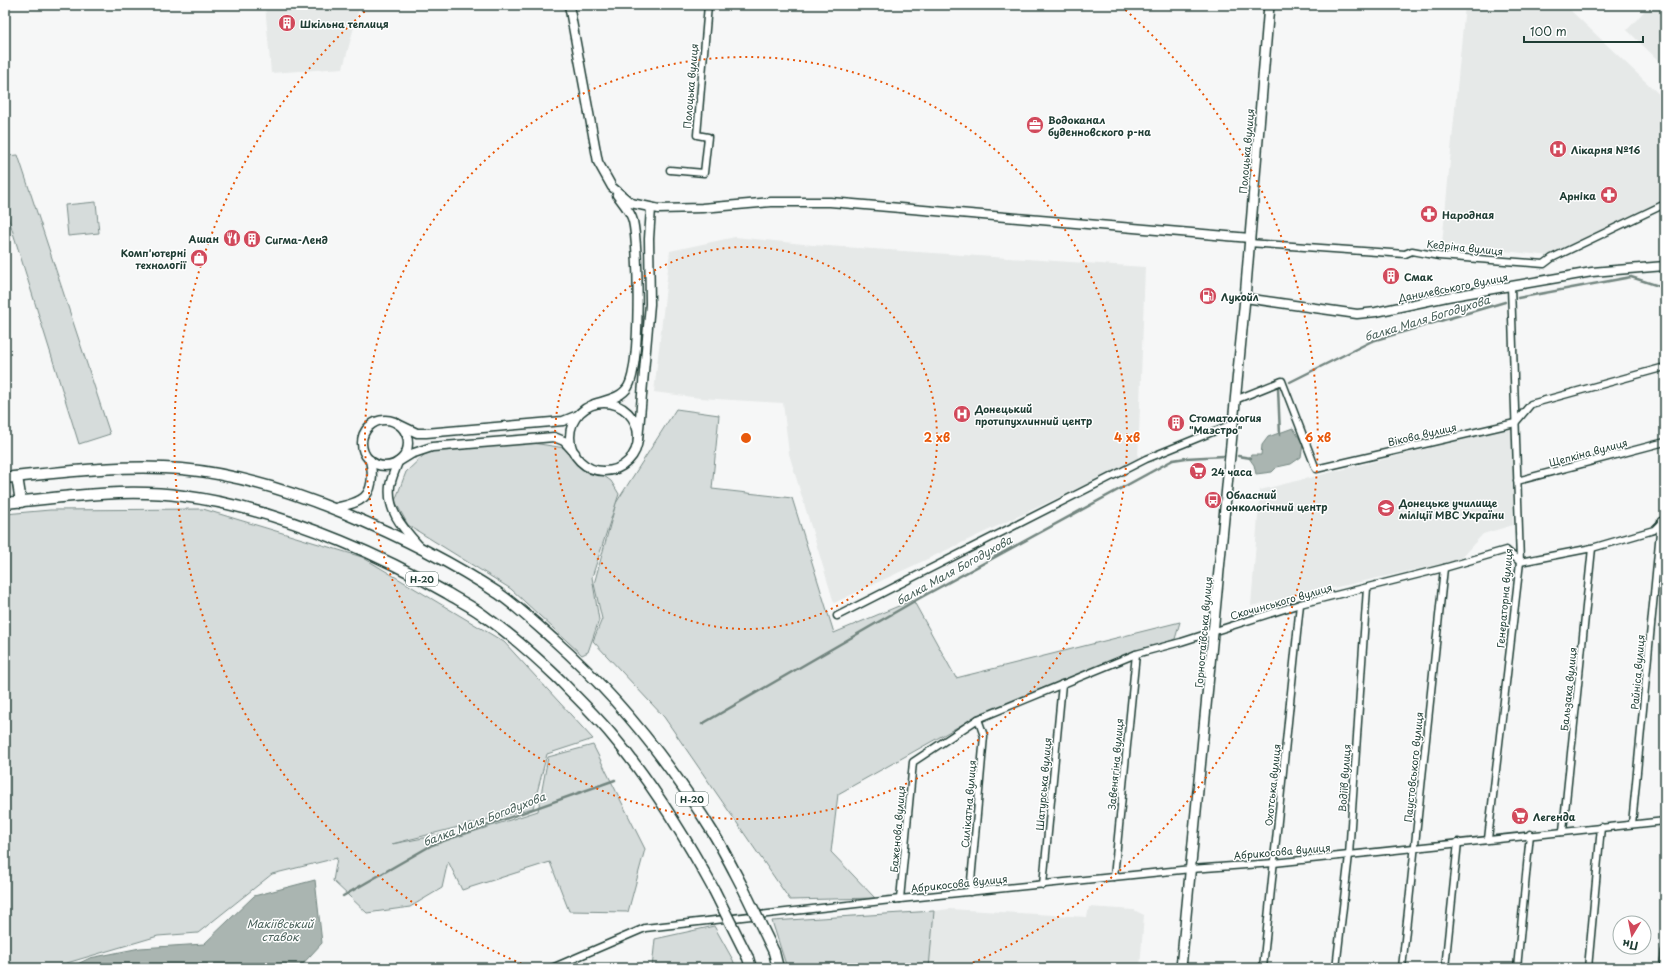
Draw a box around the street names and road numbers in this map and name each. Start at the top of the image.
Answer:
street label: Полоцька вулиця [679,43,701,129]
street label: Полоцька вулиця [1235,108,1257,194]
street label: Кедріна вулиця [1426,236,1504,258]
street label: Данилевського вулиця [1396,269,1509,305]
street label: Вікова вулиця [1386,419,1458,449]
street label: Щепкіна вулиця [1547,434,1629,470]
street label: Генераторна вулиця [1492,548,1516,648]
road number: Н-20 [406,572,438,586]
street label: Горностаївська вулиця [1191,576,1215,688]
street label: Скочинського вулиця [1228,579,1334,623]
street label: Райніса вулиця [1626,634,1648,710]
street label: Бальзака вулиця [1556,646,1580,732]
street label: Паустовського вулиця [1400,711,1427,823]
street label: Завенягіна вулиця [1104,718,1126,810]
street label: Шатурська вулиця [1031,737,1055,831]
street label: Охотська вулиця [1260,743,1284,827]
street label: Водіїв вулиця [1334,744,1354,812]
street label: Силікатна вулиця [957,759,979,849]
street label: Баженова вулиця [886,785,908,873]
road number: Н-20 [676,792,708,806]
street label: Абрикосова вулиця [1233,839,1331,863]
street label: Абрикосова вулиця [910,870,1008,896]

